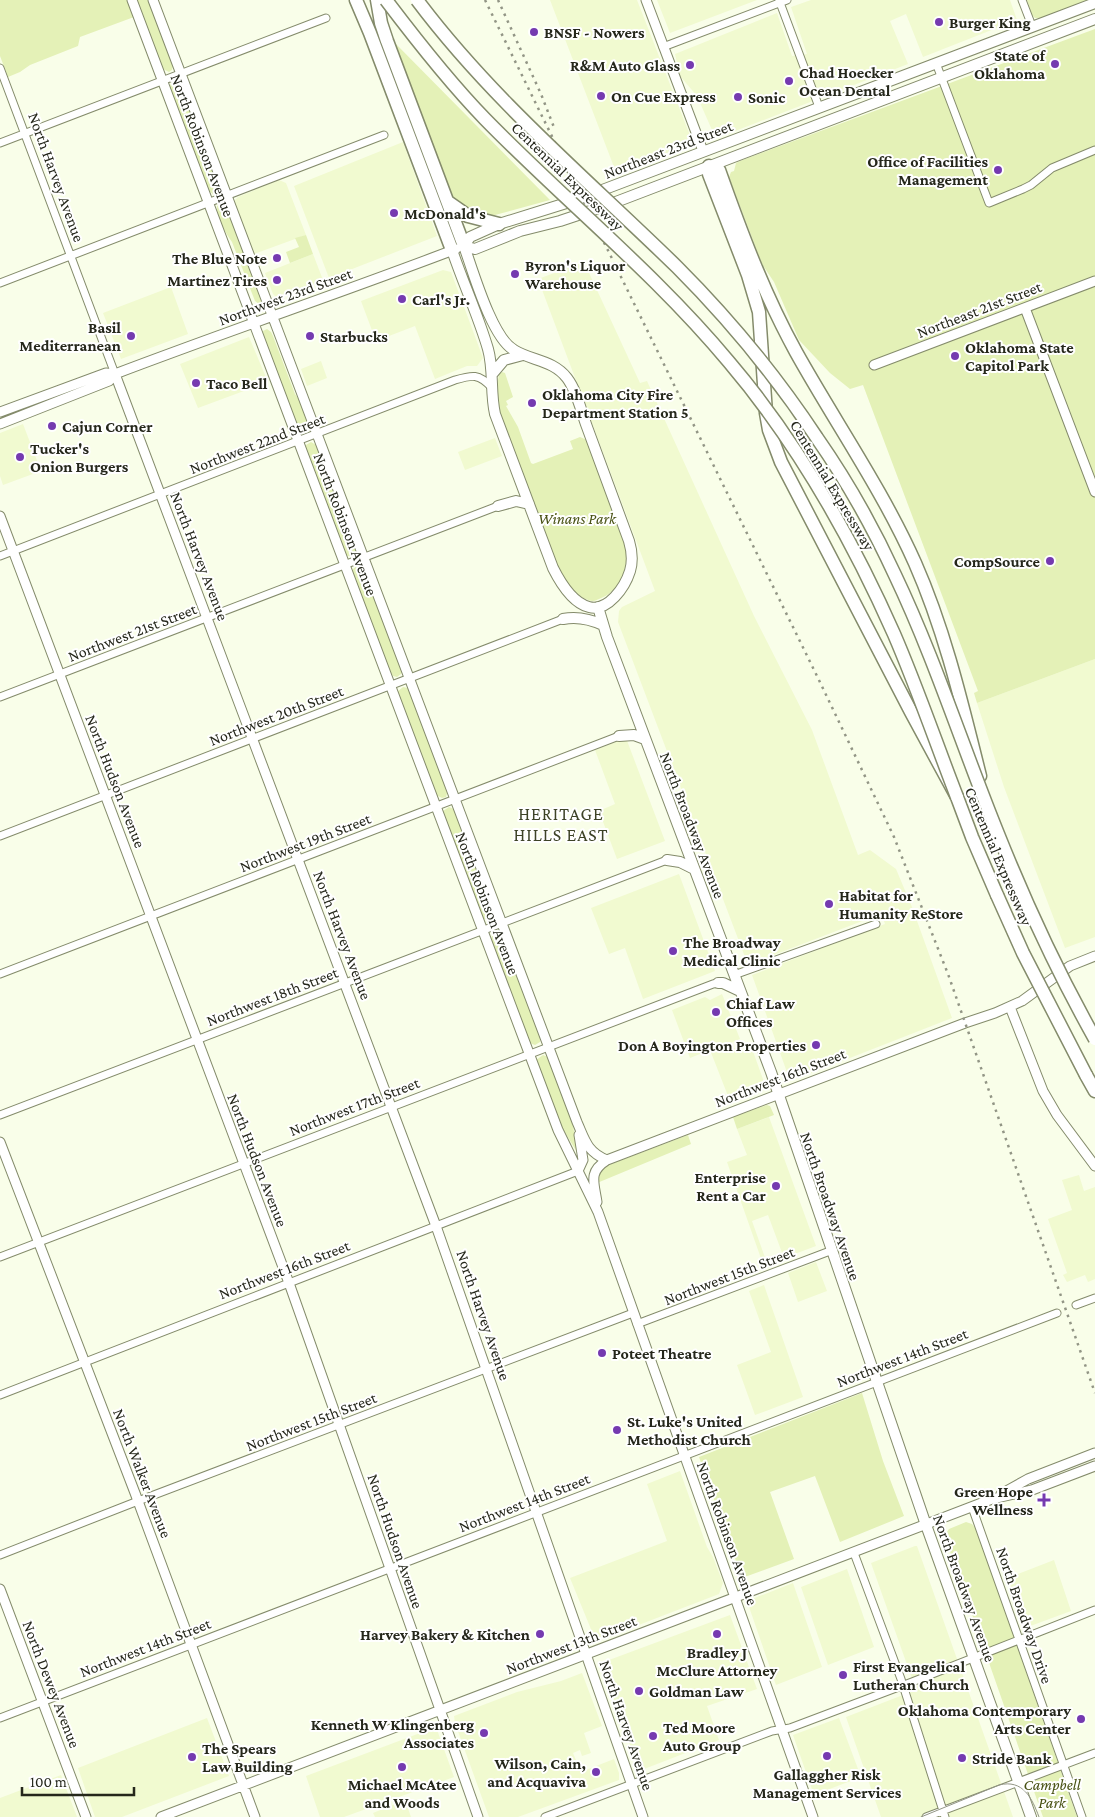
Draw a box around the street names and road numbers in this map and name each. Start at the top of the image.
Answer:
street label: North Robinson Avenue [167,71,238,219]
street label: North Harvey Avenue [24,110,88,244]
street label: Northeast 23rd Street [601,117,736,182]
street label: Centennial Expressway [508,119,628,235]
street label: Northwest 23rd Street [216,264,355,329]
street label: Northeast 21st Street [915,278,1044,341]
street label: Northwest 22nd Street [187,410,328,477]
street label: Centennial Expressway [786,417,878,554]
street label: North Robinson Avenue [310,450,381,598]
street label: North Harvey Avenue [166,490,232,623]
street label: Northwest 21st Street [66,600,199,665]
street label: Northwest 20th Street [207,682,346,749]
street label: North Hudson Avenue [82,712,149,850]
street label: North Broadway Avenue [656,750,728,901]
street label: Centennial Expressway [961,784,1036,929]
street label: Northwest 19th Street [237,809,374,875]
street label: North Robinson Avenue [452,829,523,977]
street label: North Harvey Avenue [309,869,375,1002]
street label: Northwest 18th Street [204,963,341,1029]
street label: Northwest 16th Street [712,1044,849,1110]
street label: Northwest 17th Street [287,1074,422,1139]
street label: North Hudson Avenue [224,1091,291,1229]
street label: North Broadway Avenue [796,1130,864,1283]
street label: Northwest 16th Street [216,1236,353,1302]
street label: Northwest 15th Street [662,1242,797,1308]
street label: North Harvey Avenue [452,1248,514,1383]
street label: Northwest 14th Street [834,1324,971,1390]
street label: Northwest 15th Street [244,1388,379,1454]
street label: North Walker Avenue [110,1406,175,1540]
street label: North Robinson Avenue [694,1459,761,1607]
street label: Northwest 14th Street [456,1469,593,1535]
street label: North Hudson Avenue [364,1472,427,1611]
street label: North Broadway Avenue [929,1512,999,1664]
street label: North Broadway Drive [992,1545,1056,1686]
street label: Northwest 13th Street [504,1611,639,1677]
street label: Northwest 14th Street [77,1614,214,1680]
street label: North Dewey Avenue [19,1618,84,1750]
street label: North Harvey Avenue [595,1658,657,1793]

